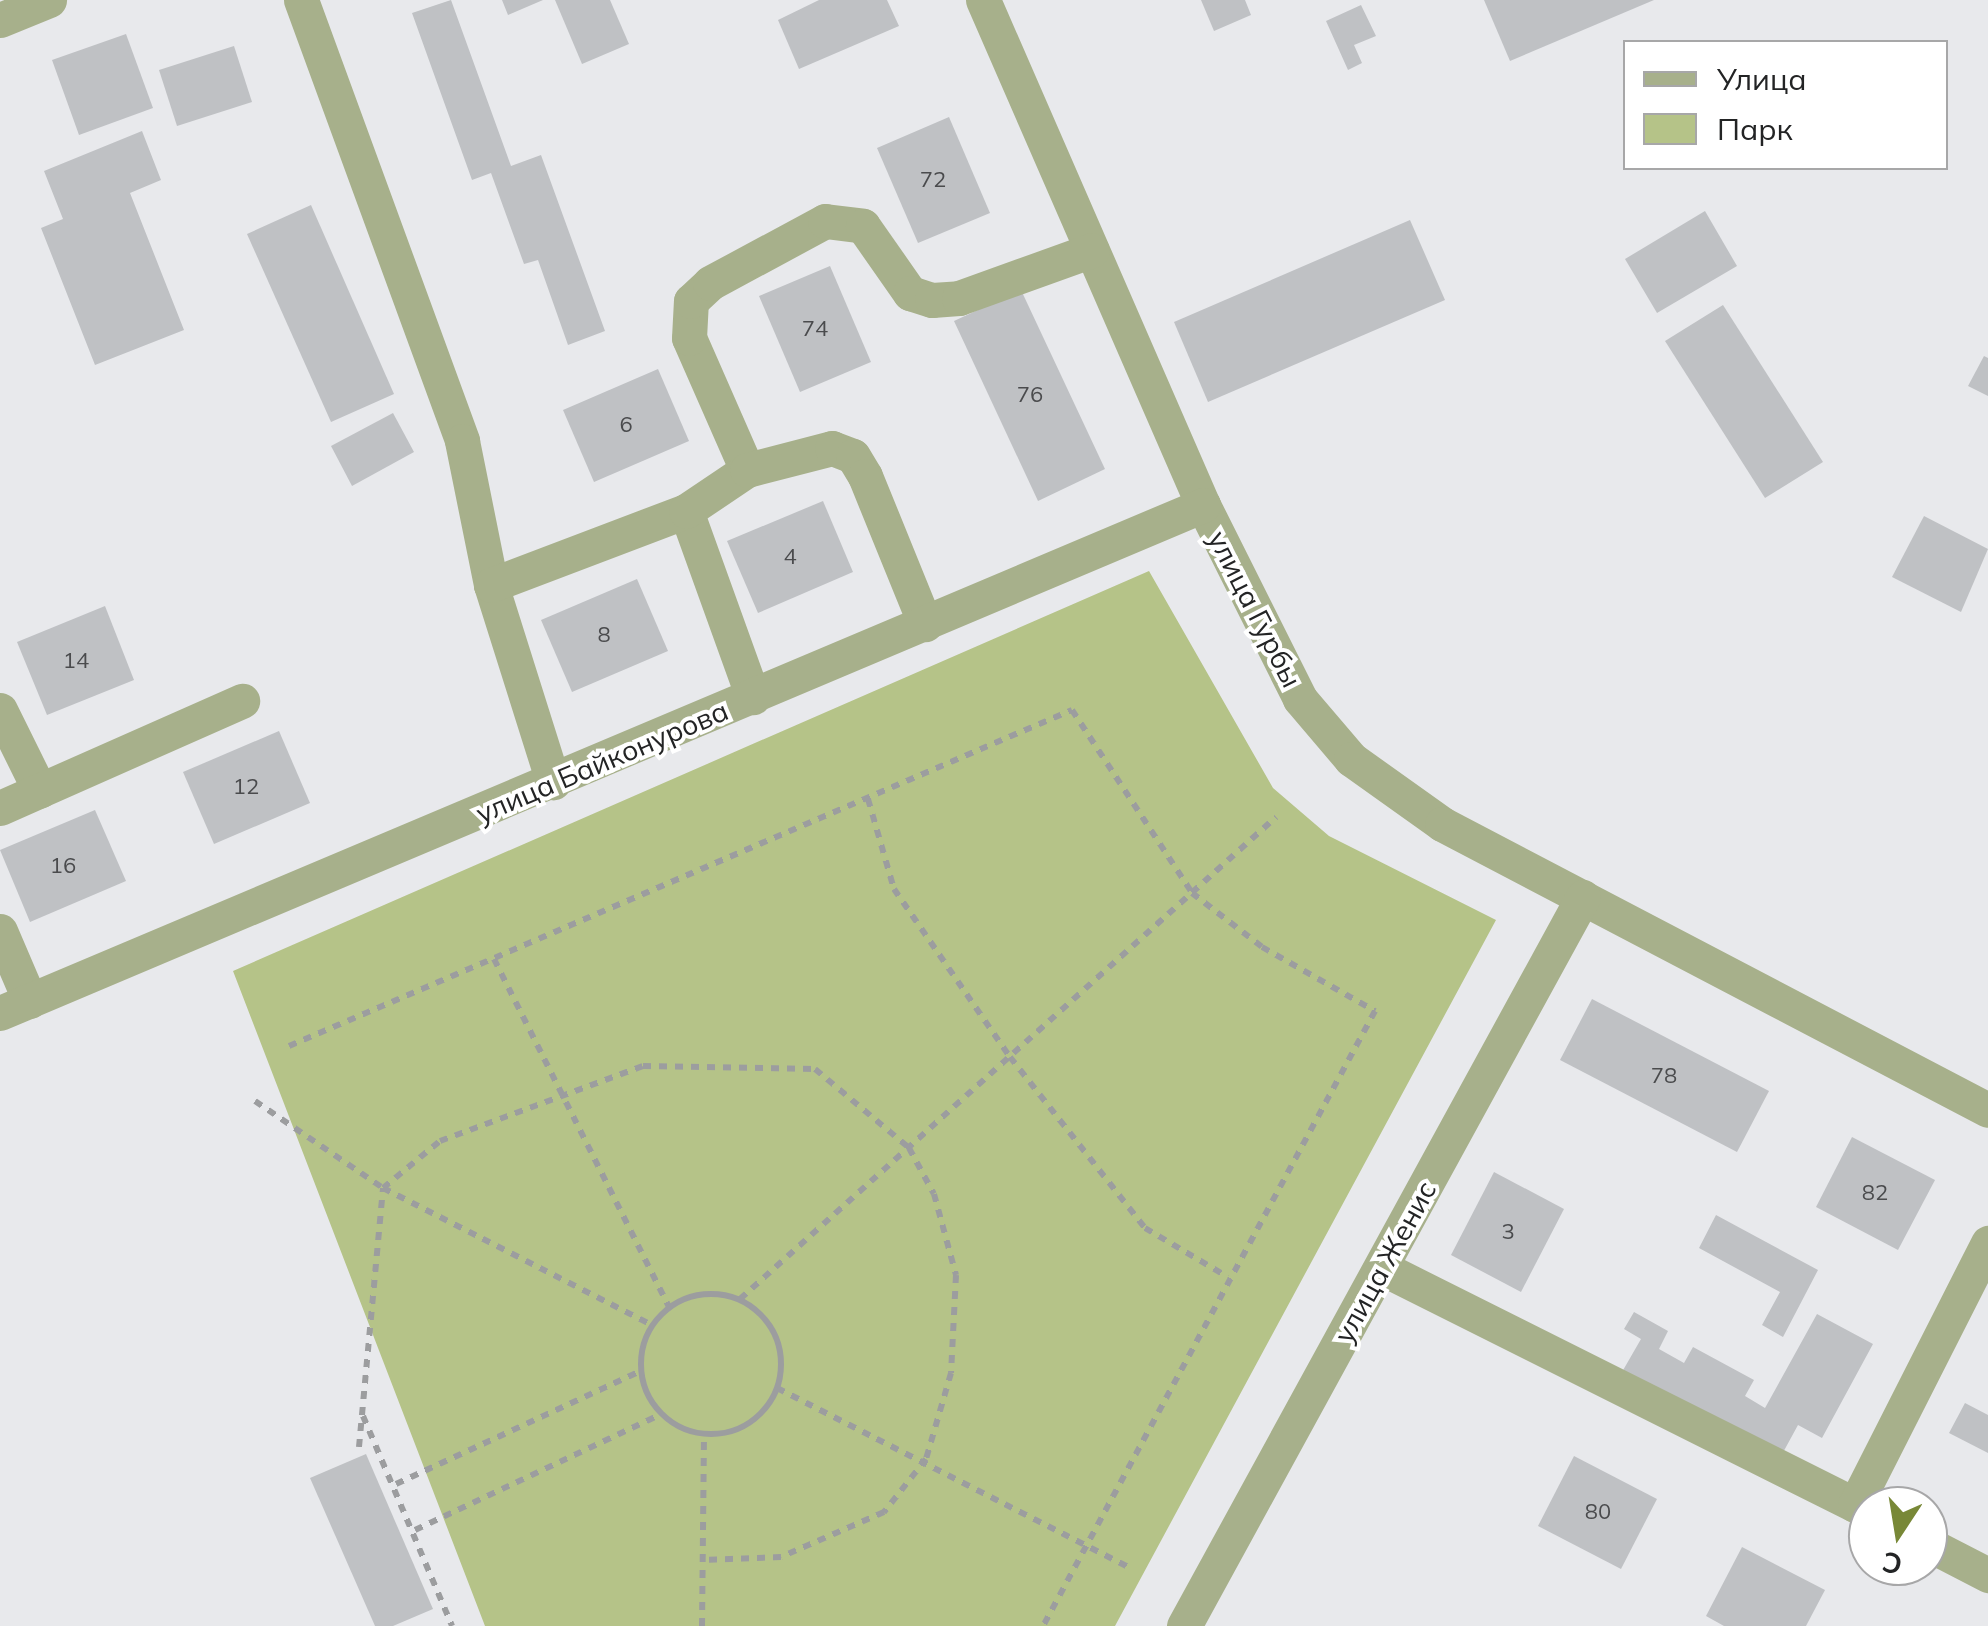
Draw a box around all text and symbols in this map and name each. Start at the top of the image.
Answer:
legend [1623,40,1948,170]
text: Улица [1717,60,1807,98]
text: Парк [1717,110,1793,148]
house number: 72 [920,167,946,193]
house number: 74 [802,316,828,342]
house number: 76 [1017,382,1043,408]
house number: 6 [619,412,633,438]
street label: улица Гурбы [1201,525,1309,693]
house number: 4 [783,544,797,570]
house number: 8 [597,622,611,648]
house number: 14 [63,648,89,674]
street label: улица Байконурова [471,694,733,830]
house number: 12 [233,774,259,800]
house number: 16 [50,853,76,879]
house number: 78 [1651,1063,1677,1089]
street label: улица Женис [1327,1175,1443,1349]
house number: 82 [1862,1180,1888,1206]
house number: 3 [1501,1219,1515,1245]
north arrow [1848,1486,1948,1586]
house number: 80 [1585,1499,1611,1525]
text: С [1879,1545,1905,1583]

